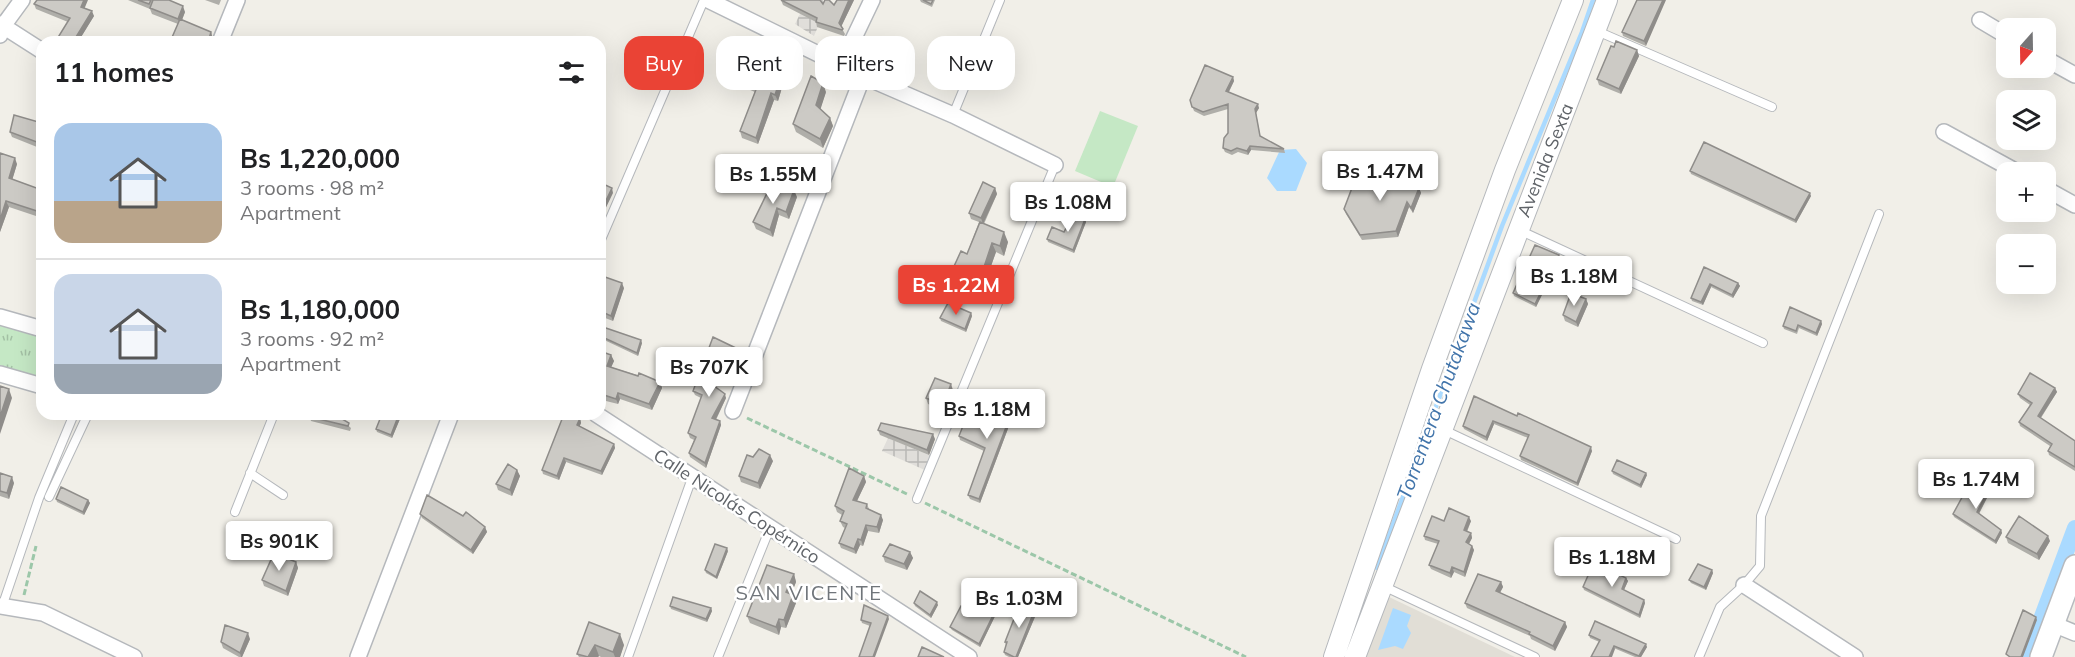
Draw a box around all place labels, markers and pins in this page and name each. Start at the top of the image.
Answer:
pin: Bs 1.47M [1318,151,1442,202]
pin: Bs 1.55M [711,154,835,205]
pin: Bs 1.08M [1006,182,1130,233]
pin: Bs 1.18M [1512,256,1636,307]
pin: Bs 1.22M [894,265,1018,316]
pin: Bs 707K [654,347,764,398]
pin: Bs 1.18M [925,389,1049,440]
pin: Bs 1.74M [1914,459,2038,510]
pin: Bs 901K [224,521,334,572]
pin: Bs 1.18M [1550,537,1674,588]
pin: Bs 1.03M [957,578,1081,629]

